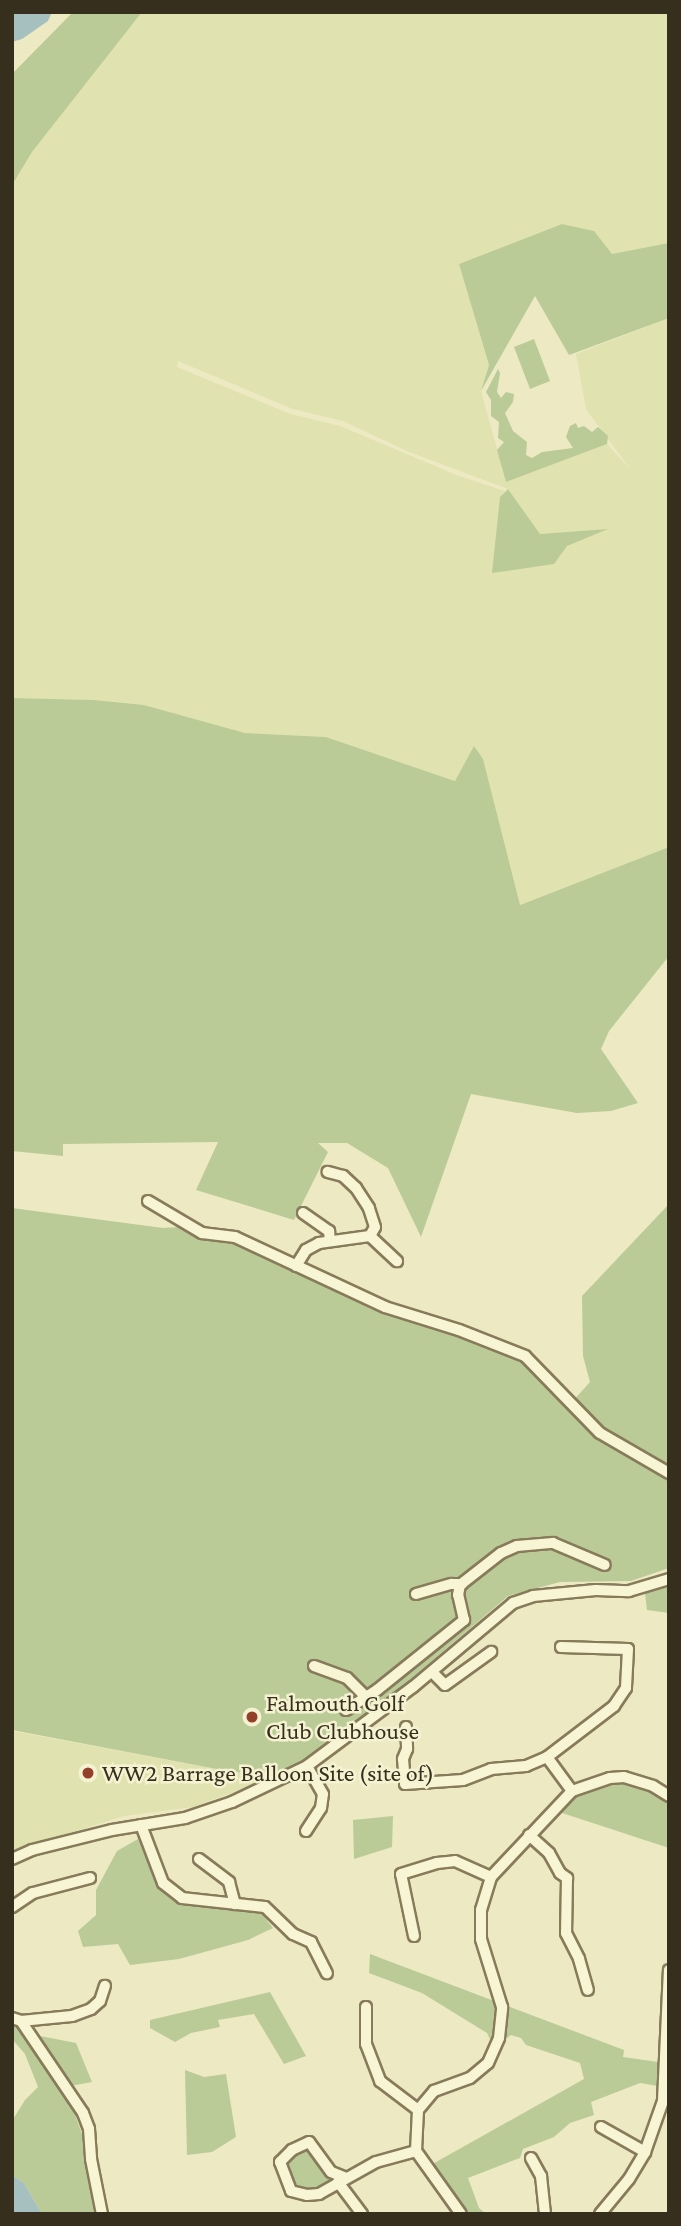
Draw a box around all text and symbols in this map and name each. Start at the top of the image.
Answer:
place label: Falmouth Golf Club Clubhouse [266,1689,419,1745]
marker: Falmouth Golf Club Clubhouse [244,1709,260,1725]
place label: WW2 Barrage Balloon Site (site of) [102,1759,434,1787]
marker: WW2 Barrage Balloon Site (site of) [80,1765,96,1781]

